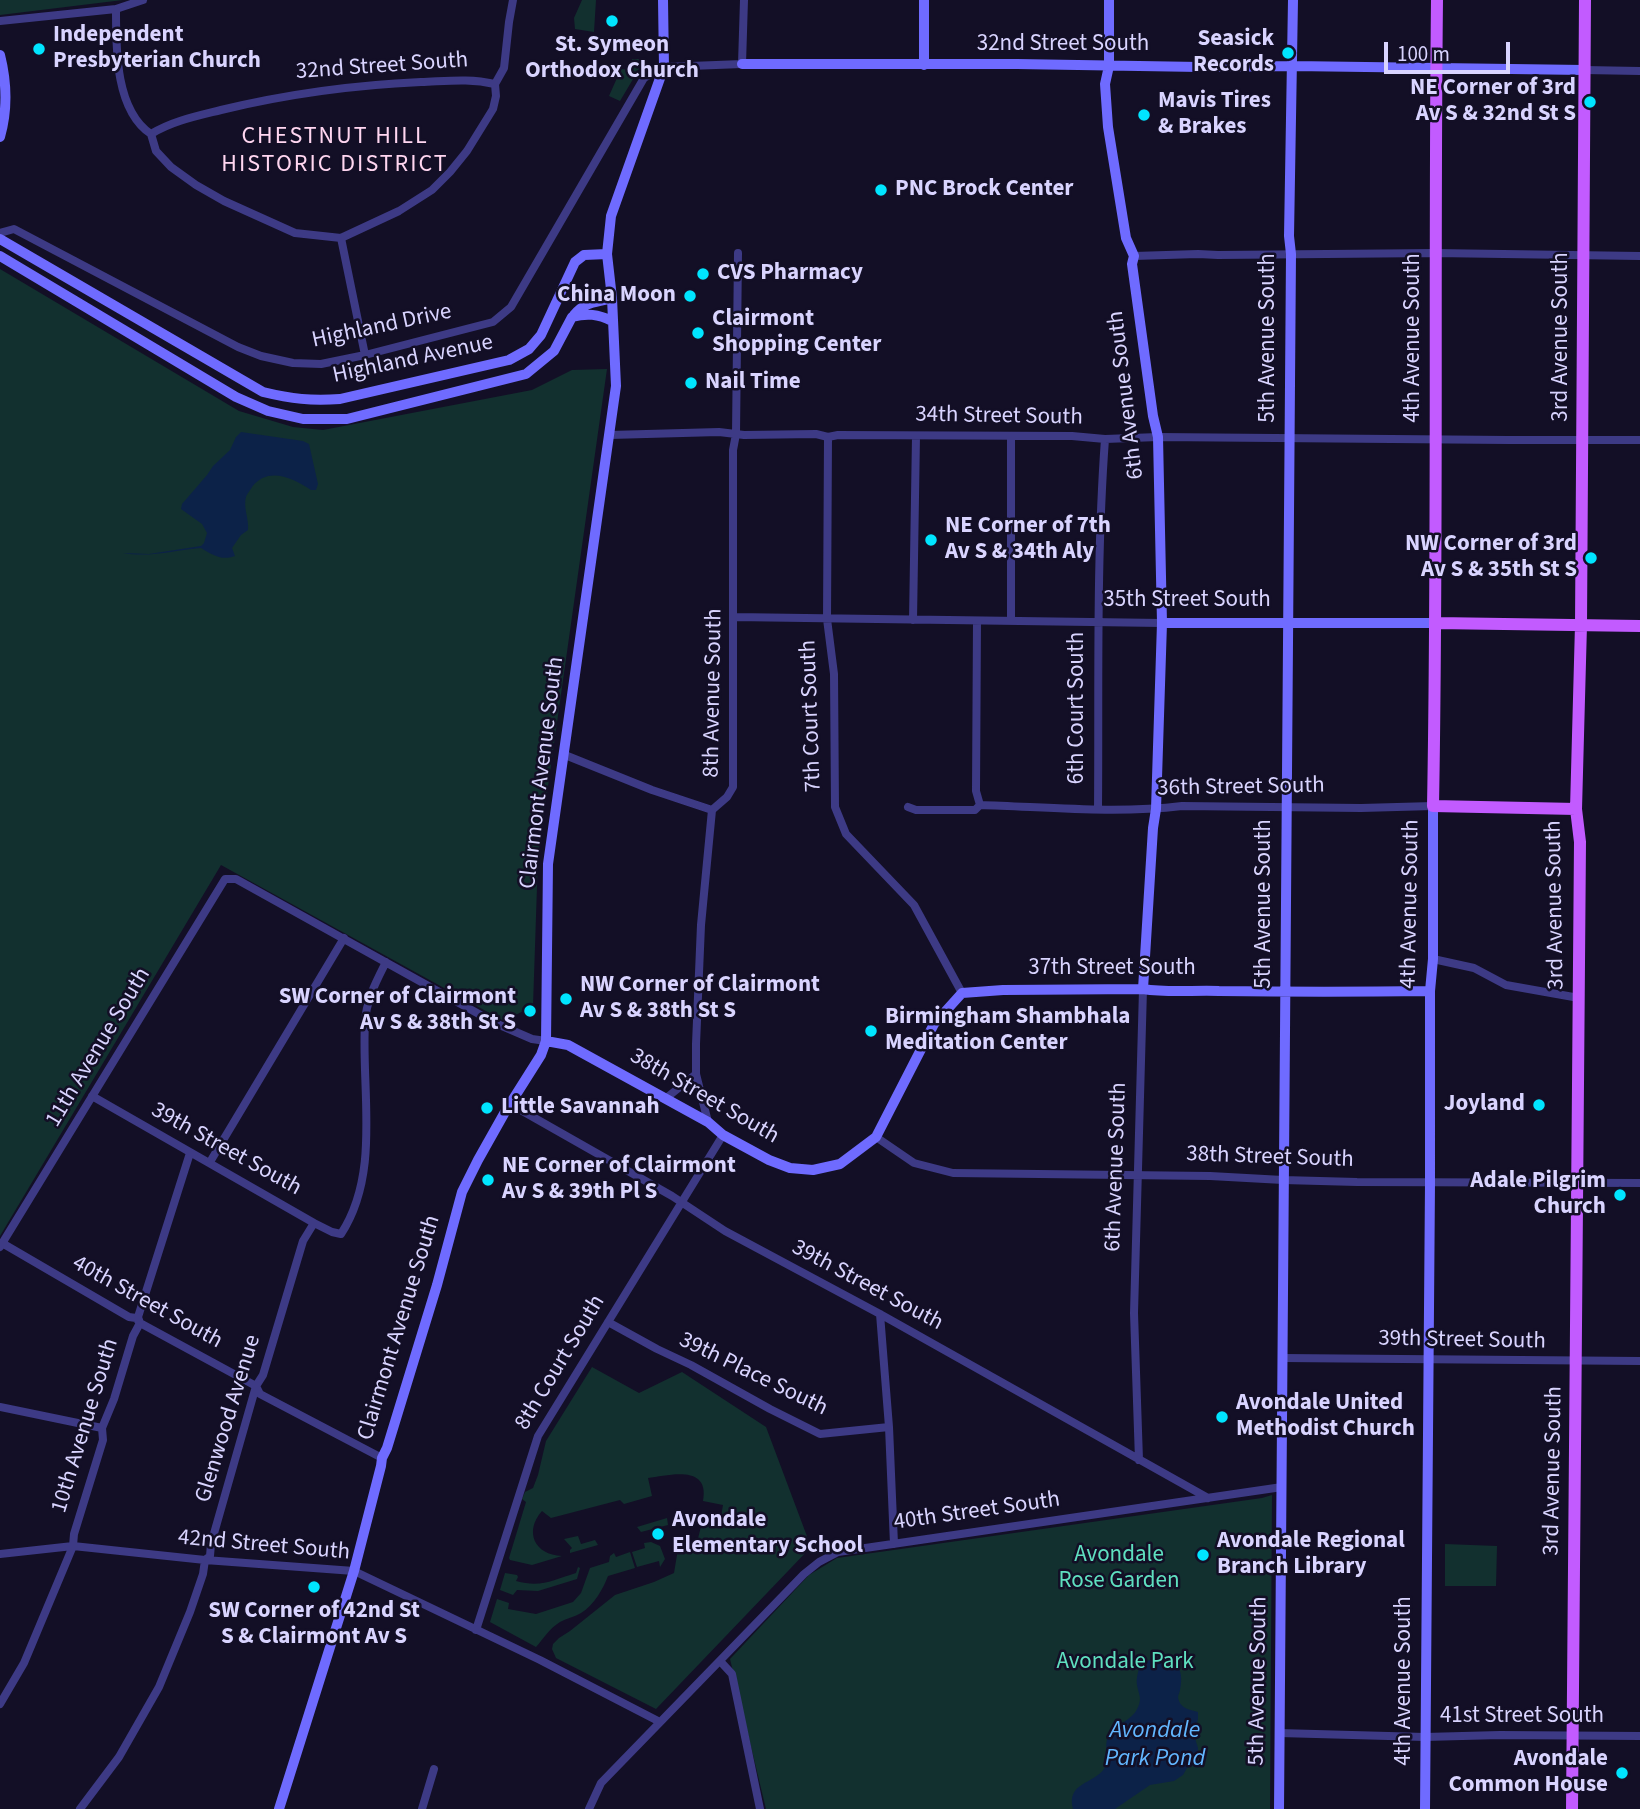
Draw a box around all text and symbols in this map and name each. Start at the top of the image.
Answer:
marker: St. Symeon Orthodox Church [604,13,620,29]
place label: Independent Presbyterian Church [53,22,261,76]
place label: Seasick Records [1193,26,1274,80]
scale bar [1388,28,1514,72]
street label: 32nd Street South [977,31,1149,59]
place label: St. Symeon Orthodox Church [525,32,699,86]
text: 100 m [1397,39,1450,69]
marker: Independent Presbyterian Church [31,41,47,57]
marker: Seasick Records [1280,45,1296,61]
street label: 32nd Street South [295,47,469,87]
place label: NE Corner of 3rd Av S & 32nd St S [1410,75,1576,129]
place label: Mavis Tires & Brakes [1158,88,1271,142]
marker: NE Corner of 3rd Av S & 32nd St S [1582,94,1598,110]
marker: Mavis Tires & Brakes [1136,107,1152,123]
district label: CHESTNUT HILL HISTORIC DISTRICT [223,124,447,180]
place label: PNC Brock Center [895,176,1073,204]
marker: PNC Brock Center [873,182,889,198]
street label: 3rd Avenue South [1548,252,1576,422]
street label: 5th Avenue South [1255,253,1283,423]
street label: 4th Avenue South [1400,253,1428,423]
place label: CVS Pharmacy [717,260,863,288]
marker: CVS Pharmacy [695,266,711,282]
place label: China Moon [557,282,676,310]
marker: China Moon [682,288,698,304]
street label: Highland Drive [310,299,454,355]
place label: Clairmont Shopping Center [712,306,881,360]
street label: 6th Avenue South [1103,309,1151,481]
marker: Clairmont Shopping Center [690,325,706,341]
street label: Highland Avenue [330,330,496,390]
place label: Nail Time [705,369,801,397]
marker: Nail Time [683,375,699,391]
street label: 34th Street South [915,402,1083,432]
place label: NE Corner of 7th Av S & 34th Aly [945,513,1111,567]
place label: NW Corner of 3rd Av S & 35th St S [1405,531,1577,585]
marker: NE Corner of 7th Av S & 34th Aly [923,532,939,548]
marker: NW Corner of 3rd Av S & 35th St S [1583,550,1599,566]
street label: 35th Street South [1103,587,1271,615]
street label: 8th Avenue South [699,608,729,778]
street label: 6th Court South [1064,632,1092,784]
street label: 7th Court South [796,639,828,793]
street label: Clairmont Avenue South [515,655,571,891]
street label: 36th Street South [1157,773,1325,803]
street label: 5th Avenue South [1251,819,1279,989]
street label: 4th Avenue South [1396,819,1426,989]
street label: 3rd Avenue South [1541,820,1571,990]
street label: 37th Street South [1028,955,1196,983]
street label: 11th Avenue South [41,963,157,1133]
place label: NW Corner of Clairmont Av S & 38th St S [580,972,820,1026]
place label: SW Corner of Clairmont Av S & 38th St S [279,984,516,1038]
marker: NW Corner of Clairmont Av S & 38th St S [558,991,574,1007]
marker: SW Corner of Clairmont Av S & 38th St S [522,1003,538,1019]
place label: Birmingham Shambhala Meditation Center [885,1004,1130,1058]
marker: Birmingham Shambhala Meditation Center [863,1023,879,1039]
street label: 38th Street South [625,1043,783,1151]
street label: 6th Avenue South [1100,1082,1134,1252]
place label: Joyland [1444,1091,1525,1119]
place label: Little Savannah [501,1094,660,1122]
street label: 39th Street South [146,1097,306,1203]
marker: Joyland [1531,1097,1547,1113]
marker: Little Savannah [479,1100,495,1116]
street label: 38th Street South [1186,1141,1354,1175]
place label: NE Corner of Clairmont Av S & 39th Pl S [502,1153,736,1207]
place label: Adale Pilgrim Church [1470,1168,1606,1222]
marker: NE Corner of Clairmont Av S & 39th Pl S [480,1172,496,1188]
marker: Adale Pilgrim Church [1612,1187,1628,1203]
street label: Clairmont Avenue South [353,1212,447,1444]
street label: 39th Street South [787,1234,947,1338]
street label: 40th Street South [67,1250,227,1356]
street label: 8th Court South [510,1291,612,1435]
street label: 39th Street South [1378,1326,1546,1356]
street label: 39th Place South [674,1327,832,1423]
street label: Glenwood Avenue [190,1332,268,1506]
street label: 10th Avenue South [46,1336,126,1516]
street label: 3rd Avenue South [1539,1386,1569,1556]
place label: Avondale United Methodist Church [1236,1390,1415,1444]
marker: Avondale United Methodist Church [1214,1409,1230,1425]
street label: 40th Street South [892,1487,1062,1537]
place label: Avondale Elementary School [672,1507,863,1561]
street label: 42nd Street South [177,1525,351,1567]
marker: Avondale Elementary School [650,1526,666,1542]
place label: Avondale Regional Branch Library [1217,1528,1405,1582]
park label: Avondale Rose Garden [1058,1542,1180,1596]
marker: Avondale Regional Branch Library [1195,1547,1211,1563]
marker: SW Corner of 42nd St S & Clairmont Av S [306,1579,322,1595]
street label: 5th Avenue South [1244,1596,1274,1766]
street label: 4th Avenue South [1391,1596,1419,1766]
place label: SW Corner of 42nd St S & Clairmont Av S [208,1598,420,1652]
park label: Avondale Park [1056,1649,1194,1677]
street label: 41st Street South [1440,1703,1604,1731]
water label: Avondale Park Pond [1105,1718,1205,1774]
place label: Avondale Common House [1448,1746,1608,1800]
marker: Avondale Common House [1614,1765,1630,1781]

